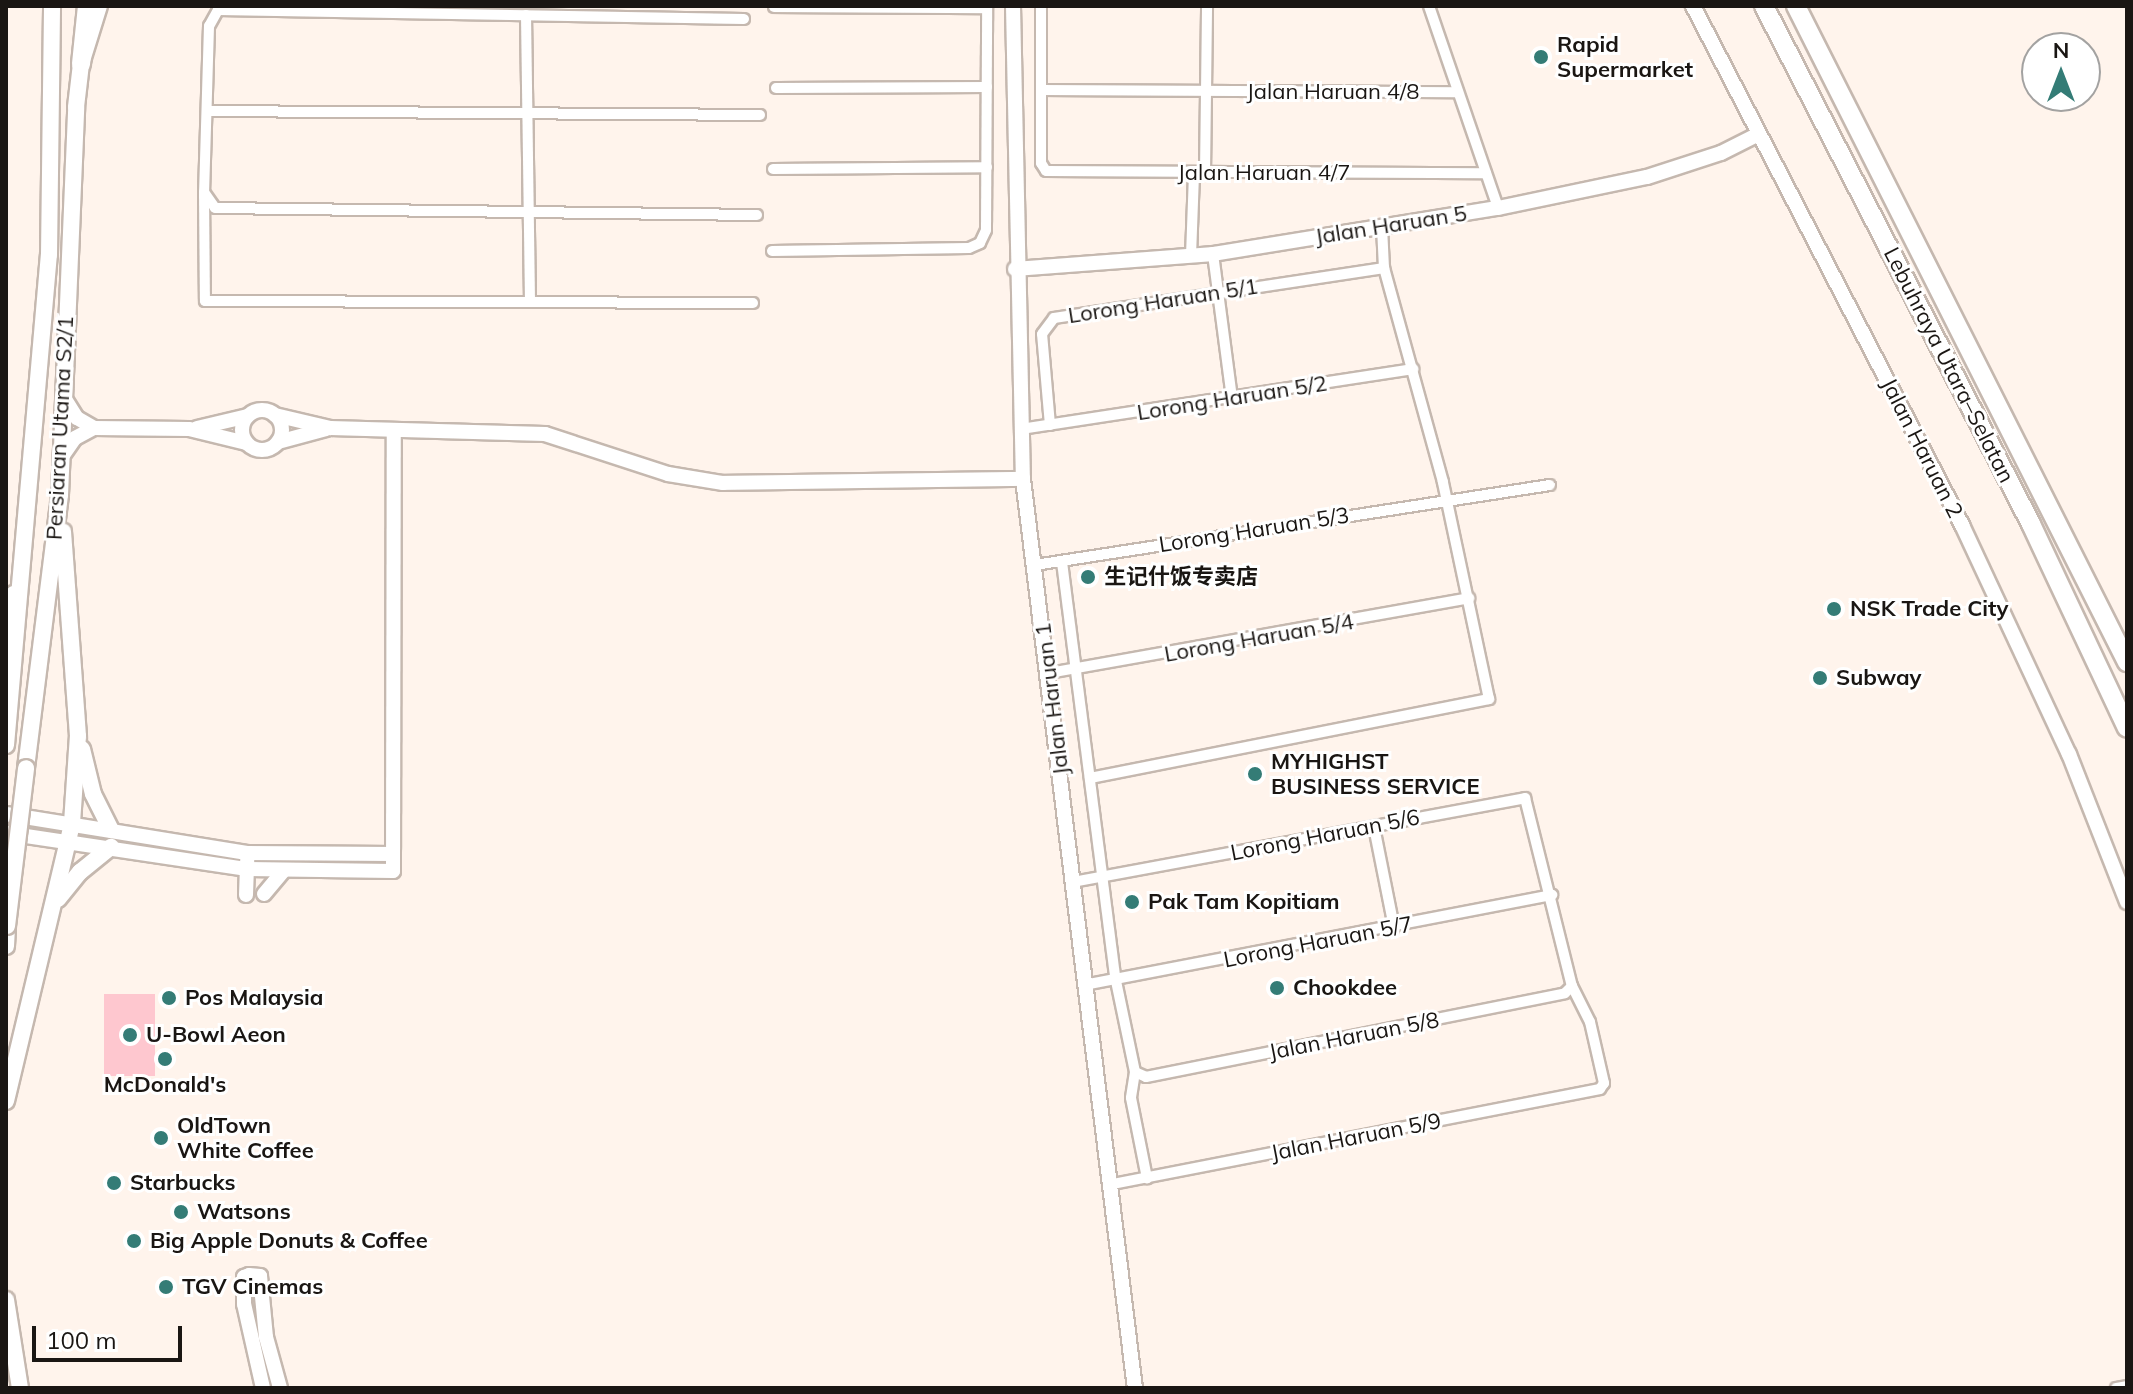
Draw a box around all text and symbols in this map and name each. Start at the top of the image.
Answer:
place label: Rapid Supermarket [1557,31,1693,82]
north arrow [2021,32,2101,112]
text: N [2053,36,2069,64]
marker: Rapid Supermarket [1532,48,1550,66]
street label: Jalan Haruan 4/8 [1247,79,1419,105]
street label: Jalan Haruan 4/7 [1178,160,1350,186]
street label: Jalan Haruan 5 [1313,200,1469,250]
street label: Lebuhraya Utara–Selatan [1878,243,2020,487]
street label: Lorong Haruan 5/1 [1066,273,1260,329]
street label: Persiaran Utama S2/1 [41,315,79,541]
street label: Lorong Haruan 5/2 [1135,370,1329,426]
street label: Jalan Haruan 2 [1875,374,1969,522]
street label: Lorong Haruan 5/3 [1157,502,1351,558]
place label: 生记什饭专卖店 [1104,564,1258,590]
marker: 生记什饭专卖店 [1079,568,1097,586]
place label: NSK Trade City [1850,596,2009,622]
marker: NSK Trade City [1825,600,1843,618]
street label: Lorong Haruan 5/4 [1162,608,1356,668]
street label: Jalan Haruan 1 [1030,621,1074,777]
place label: Subway [1836,665,1921,691]
marker: Subway [1811,669,1829,687]
place label: MYHIGHST BUSINESS SERVICE [1271,748,1479,800]
marker: MYHIGHST BUSINESS SERVICE [1246,765,1264,783]
street label: Lorong Haruan 5/6 [1228,804,1422,866]
place label: Pak Tam Kopitiam [1148,889,1340,915]
marker: Pak Tam Kopitiam [1123,893,1141,911]
street label: Lorong Haruan 5/7 [1221,911,1415,973]
place label: Chookdee [1293,975,1397,1001]
marker: Chookdee [1268,979,1286,997]
place label: Pos Malaysia [185,985,323,1011]
marker: Pos Malaysia [160,989,178,1007]
street label: Jalan Haruan 5/8 [1267,1007,1441,1065]
place label: U-Bowl Aeon [146,1022,286,1048]
marker: U-Bowl Aeon [121,1026,139,1044]
marker: McDonald's [156,1050,174,1068]
place label: McDonald's [104,1072,226,1098]
street label: Jalan Haruan 5/9 [1269,1108,1443,1166]
place label: OldTown White Coffee [177,1112,314,1164]
marker: OldTown White Coffee [152,1129,170,1147]
place label: Starbucks [130,1170,236,1196]
marker: Starbucks [105,1174,123,1192]
place label: Watsons [197,1199,291,1225]
marker: Watsons [172,1203,190,1221]
place label: Big Apple Donuts & Coffee [150,1228,428,1254]
marker: Big Apple Donuts & Coffee [125,1232,143,1250]
place label: TGV Cinemas [182,1274,323,1300]
marker: TGV Cinemas [157,1278,175,1296]
scale bar [36,1310,186,1360]
text: 100 m [46,1325,117,1355]

